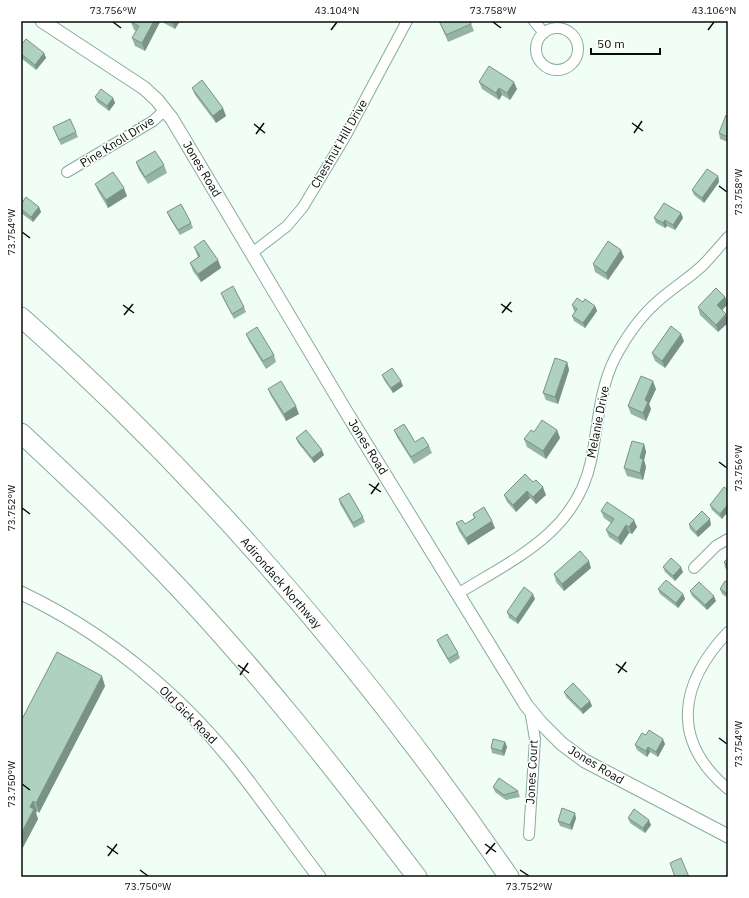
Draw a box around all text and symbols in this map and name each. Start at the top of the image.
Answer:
text: 73.756°W [90,4,136,17]
text: 43.104°N [315,4,359,17]
text: 73.758°W [470,4,516,17]
text: 43.106°N [692,4,736,17]
scale bar [591,30,660,56]
text: 50 m [597,36,625,51]
street label: Chestnut Hill Drive [307,96,370,191]
street label: Pine Knoll Drive [77,113,157,170]
street label: Jones Road [180,138,225,199]
text: 73.758°W [732,169,745,215]
text: 73.754°W [5,209,18,255]
street label: Melanie Drive [583,384,612,459]
street label: Jones Road [345,416,391,477]
text: 73.756°W [732,445,745,491]
text: 73.752°W [5,485,18,531]
street label: Adirondack Northway [238,534,325,631]
street label: Old Gick Road [156,683,220,747]
text: 73.754°W [732,721,745,767]
street label: Jones Court [522,739,541,805]
street label: Jones Road [566,742,627,787]
text: 73.750°W [5,761,18,807]
text: 73.750°W [125,880,171,893]
text: 73.752°W [506,880,552,893]

